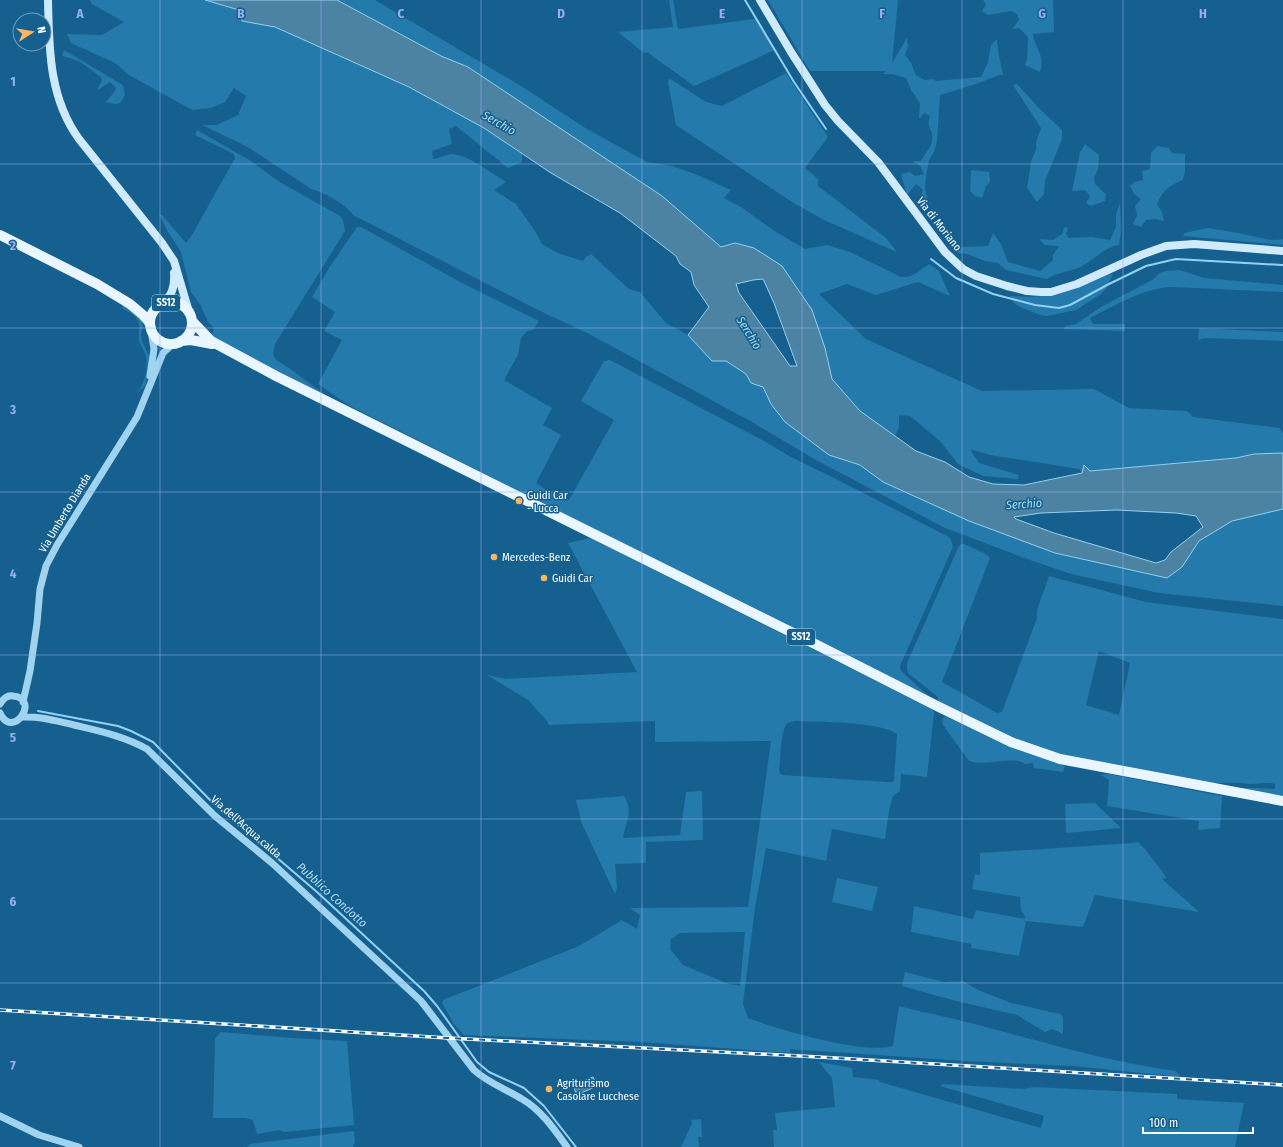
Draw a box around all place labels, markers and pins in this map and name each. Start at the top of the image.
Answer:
place label: Guidi Car - Lucca [527,489,568,515]
marker: Guidi Car - Lucca [514,496,524,506]
place label: Mercedes-Benz [502,551,571,564]
marker: Mercedes-Benz [489,552,499,562]
place label: Guidi Car [552,572,593,585]
marker: Guidi Car [539,573,549,583]
place label: Agriturismo Casolare Lucchese [557,1077,639,1103]
marker: Agriturismo Casolare Lucchese [544,1084,554,1094]

